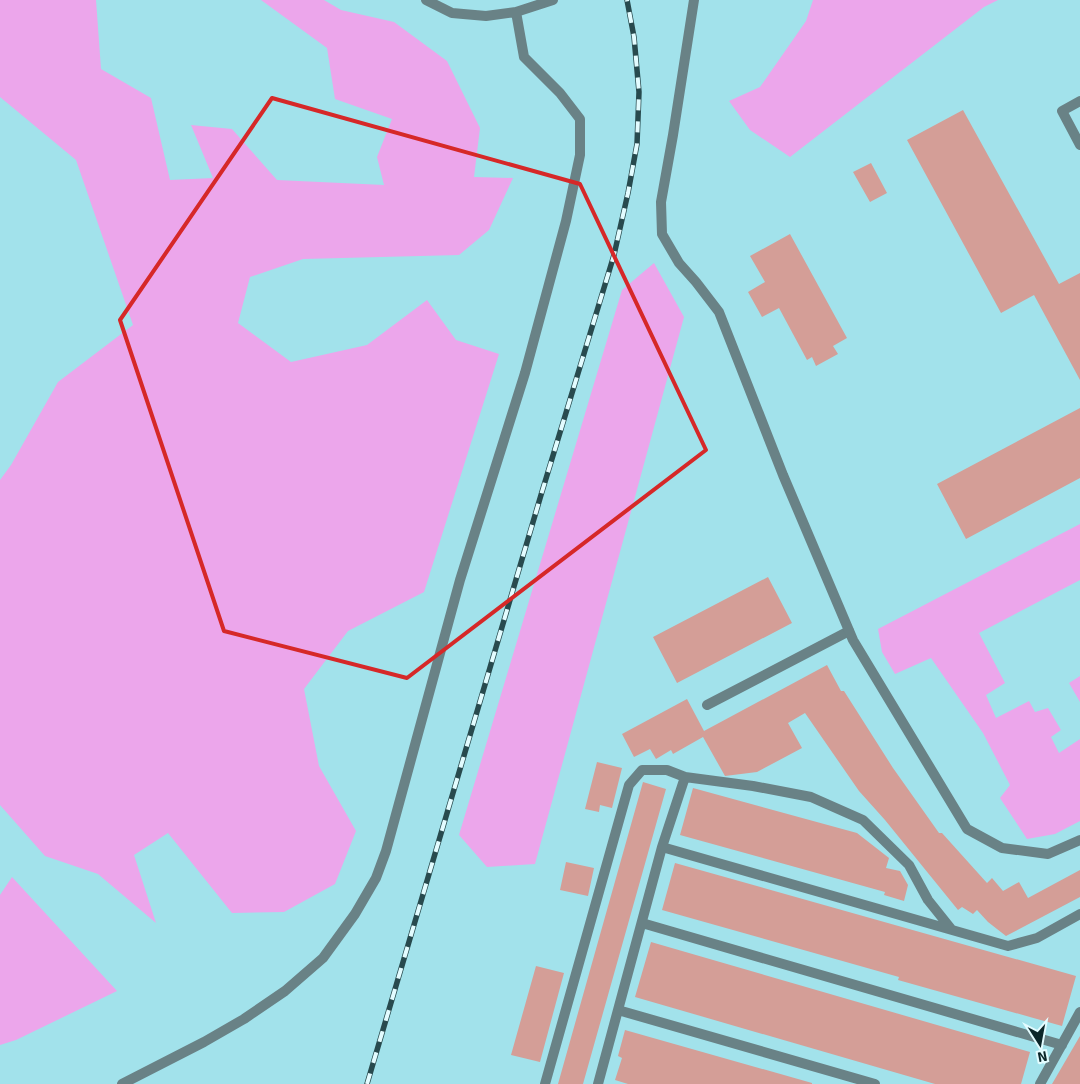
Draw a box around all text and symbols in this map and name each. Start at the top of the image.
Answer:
north arrow [1015,1019,1065,1069]
text: N [1036,1047,1049,1066]

